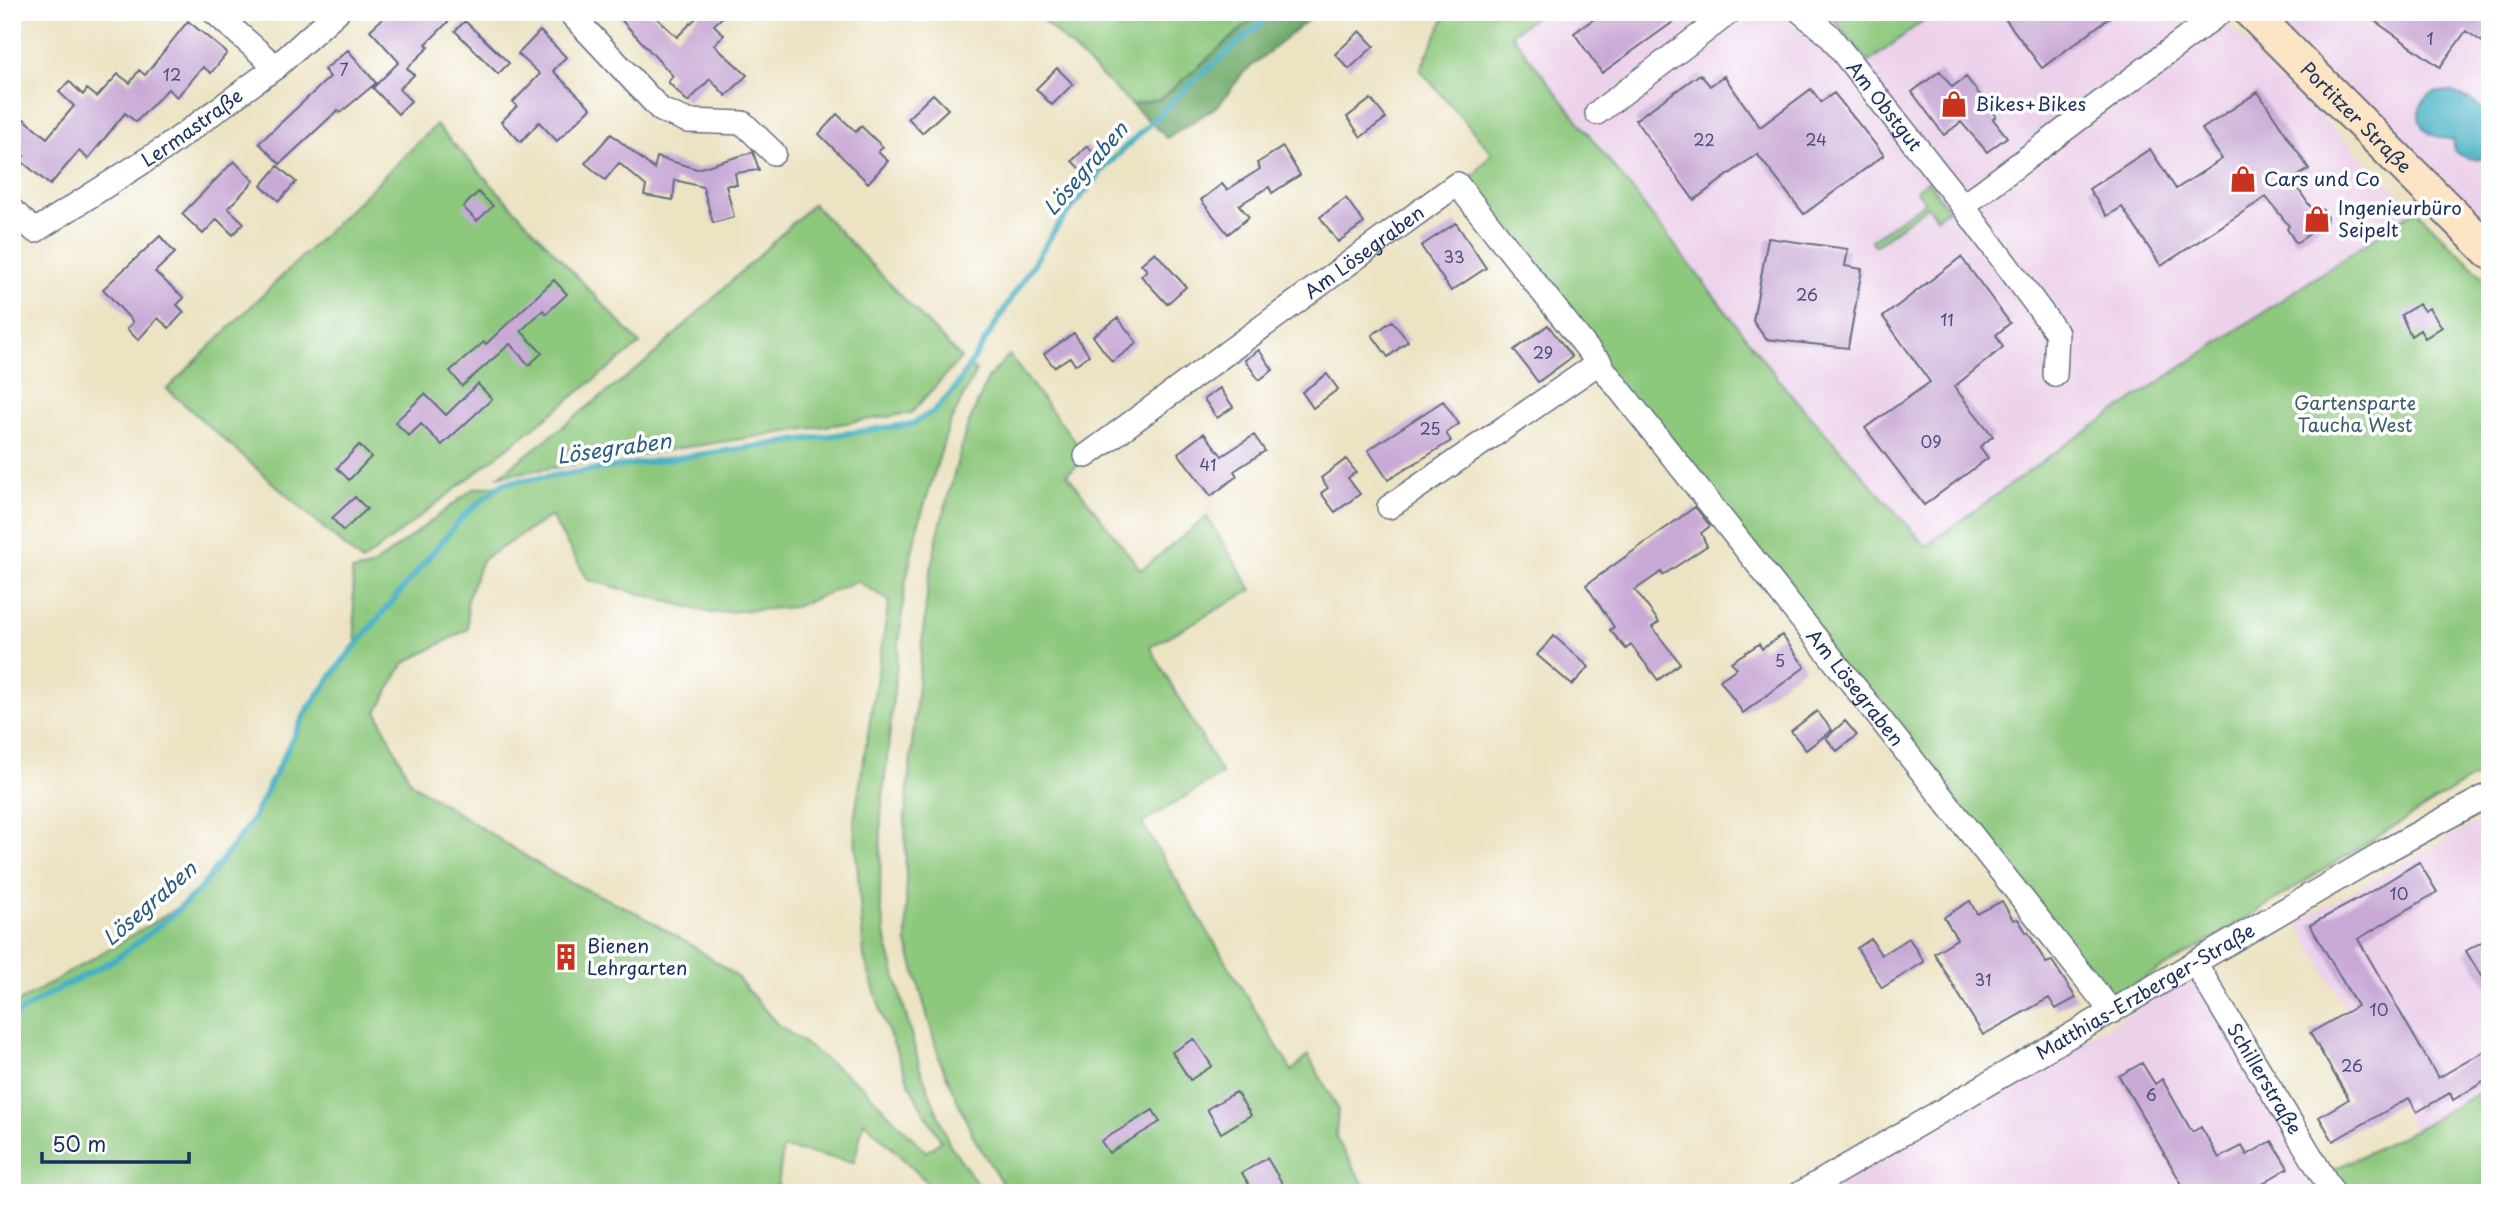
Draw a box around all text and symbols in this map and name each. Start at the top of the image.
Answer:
house number: 1 [2426,26,2434,50]
street label: Am Obstgut [1841,54,1930,156]
street label: Portitzer Straße [2295,55,2419,179]
house number: 7 [339,57,349,81]
house number: 12 [163,62,181,86]
street label: Lermastraße [135,81,248,173]
shop icon: Bikes+Bikes [1939,89,1969,119]
place label: Bikes+Bikes [1975,89,2086,117]
water label: Lösegraben [1035,113,1135,222]
house number: 22 [1693,127,1715,151]
house number: 24 [1805,127,1827,151]
shop icon: Cars und Co [2228,164,2258,194]
place label: Cars und Co [2264,164,2380,192]
place label: Ingenieurbüro Seipelt [2338,193,2462,243]
street label: Am Lösegraben [1298,198,1429,305]
shop icon: Ingenieurbüro Seipelt [2302,204,2332,234]
house number: 33 [1443,244,1465,268]
house number: 26 [1796,282,1818,306]
house number: 11 [1940,307,1954,331]
house number: 29 [1533,340,1553,364]
park label: Gartensparte Taucha West [2294,388,2416,438]
house number: 25 [1419,416,1441,440]
water label: Lösegraben [554,423,674,471]
house number: 09 [1920,429,1942,453]
house number: 41 [1200,452,1216,476]
street label: Am Lösegraben [1801,622,1911,751]
house number: 5 [1775,648,1785,672]
water label: Lösegraben [95,852,203,952]
house number: 10 [2390,881,2408,905]
street label: Matthias-Erzberger-Straße [2030,916,2260,1066]
place label: Bienen Lehrgarten [587,931,687,981]
building icon: Bienen Lehrgarten [551,942,581,972]
house number: 31 [1975,967,1991,991]
house number: 10 [2370,997,2388,1021]
street label: Schillerstraße [2221,1017,2310,1139]
house number: 26 [2341,1053,2363,1077]
house number: 6 [2145,1082,2157,1106]
scale bar [42,1121,189,1165]
text: 50 m [52,1127,106,1159]

